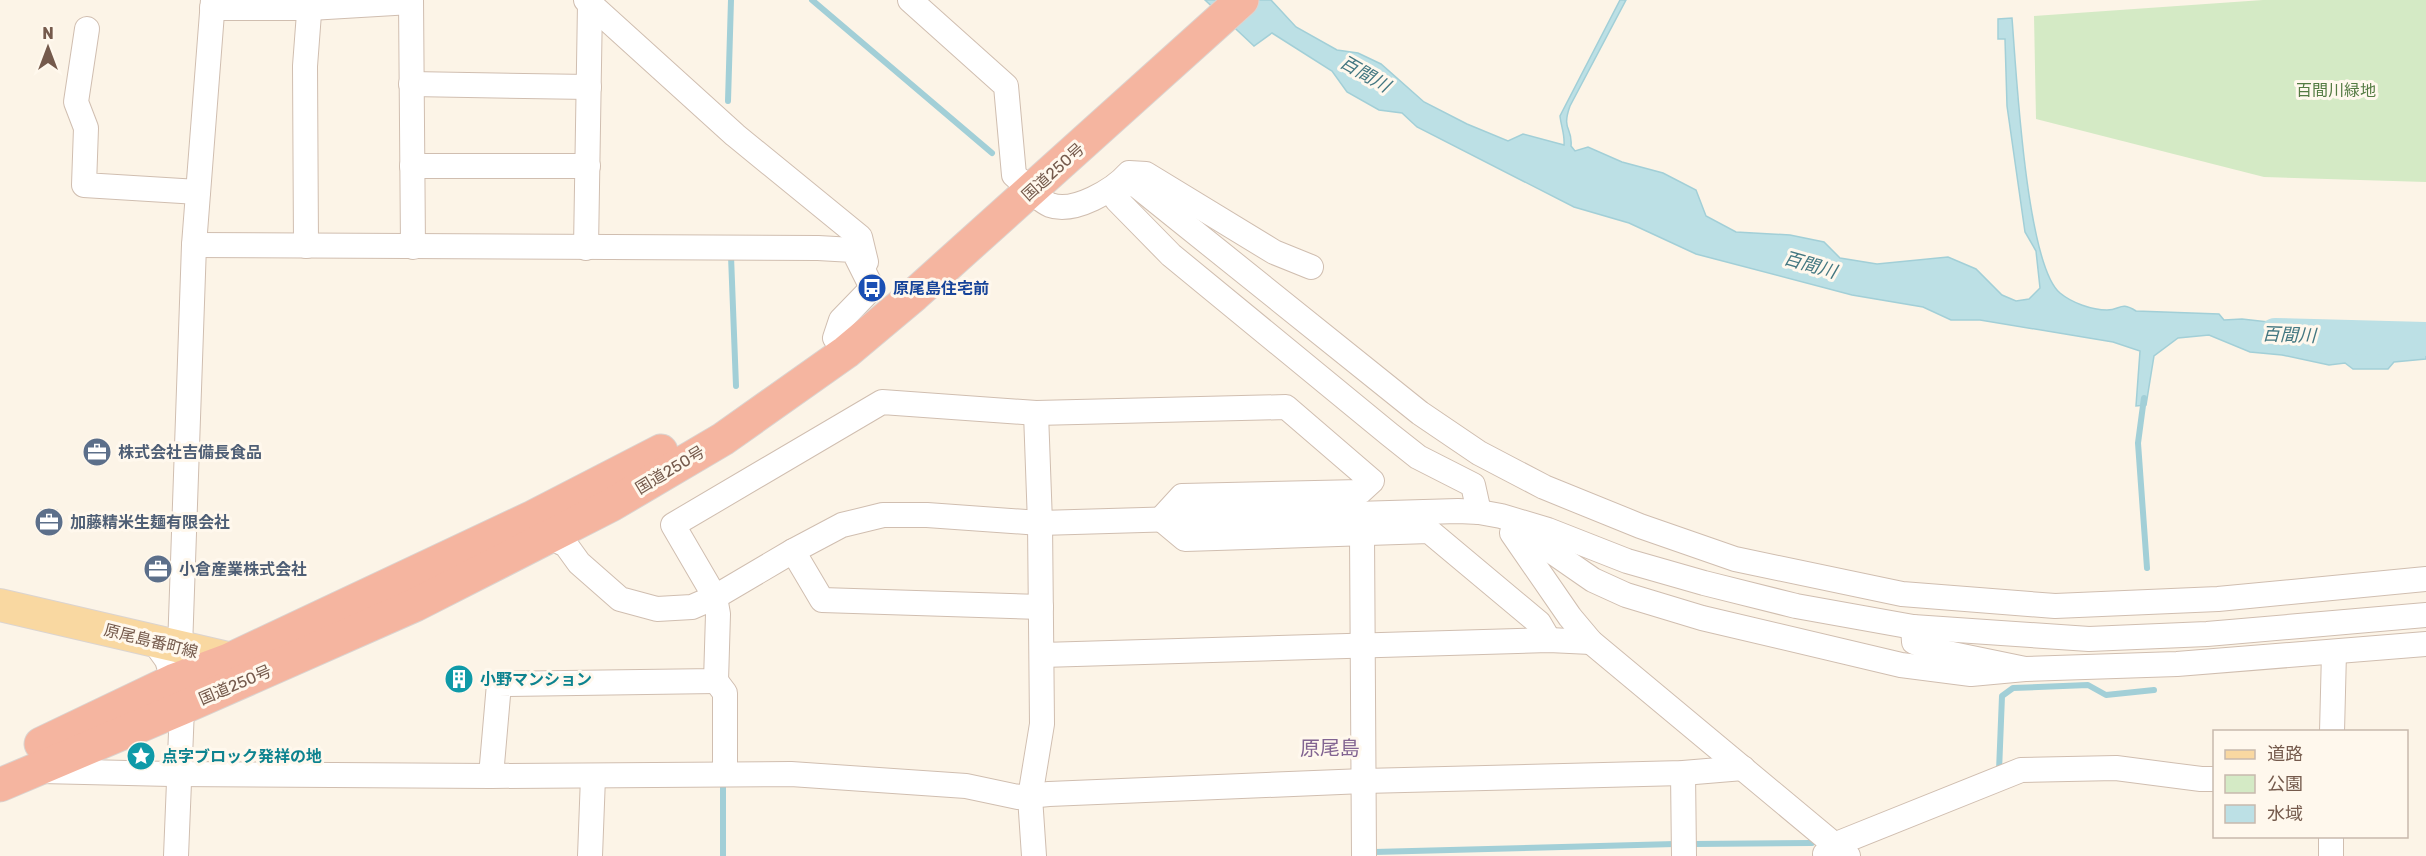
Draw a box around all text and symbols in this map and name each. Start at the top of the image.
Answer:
north arrow [18,18,78,78]
text: N [42,24,54,43]
water label: 百間川 [1336,51,1396,98]
park label: 百間川緑地 [2296,81,2376,100]
street label: 国道250号 [1018,139,1088,205]
water label: 百間川 [1781,247,1841,284]
bus stop icon: 原尾島住宅前 [856,272,888,304]
place label: 原尾島住宅前 [893,279,989,298]
water label: 百間川 [2262,323,2318,347]
office icon: 株式会社吉備長食品 [81,436,113,468]
street label: 国道250号 [632,442,708,498]
place label: 株式会社吉備長食品 [118,443,262,462]
office icon: 加藤精米生麺有限会社 [33,506,65,538]
place label: 加藤精米生麺有限会社 [70,513,230,532]
office icon: 小倉産業株式会社 [142,553,174,585]
place label: 小倉産業株式会社 [179,560,307,579]
street label: 原尾島番町線 [102,620,200,662]
street label: 国道250号 [196,661,274,709]
building icon: 小野マンション [443,663,475,695]
place label: 小野マンション [480,670,592,689]
legend [2213,730,2408,838]
district label: 原尾島 [1300,736,1360,760]
place icon: 点字ブロック発祥の地 [125,740,157,772]
text: 道路 [2267,743,2303,765]
place label: 点字ブロック発祥の地 [162,747,322,766]
text: 公園 [2267,773,2303,795]
text: 水域 [2267,803,2303,825]

